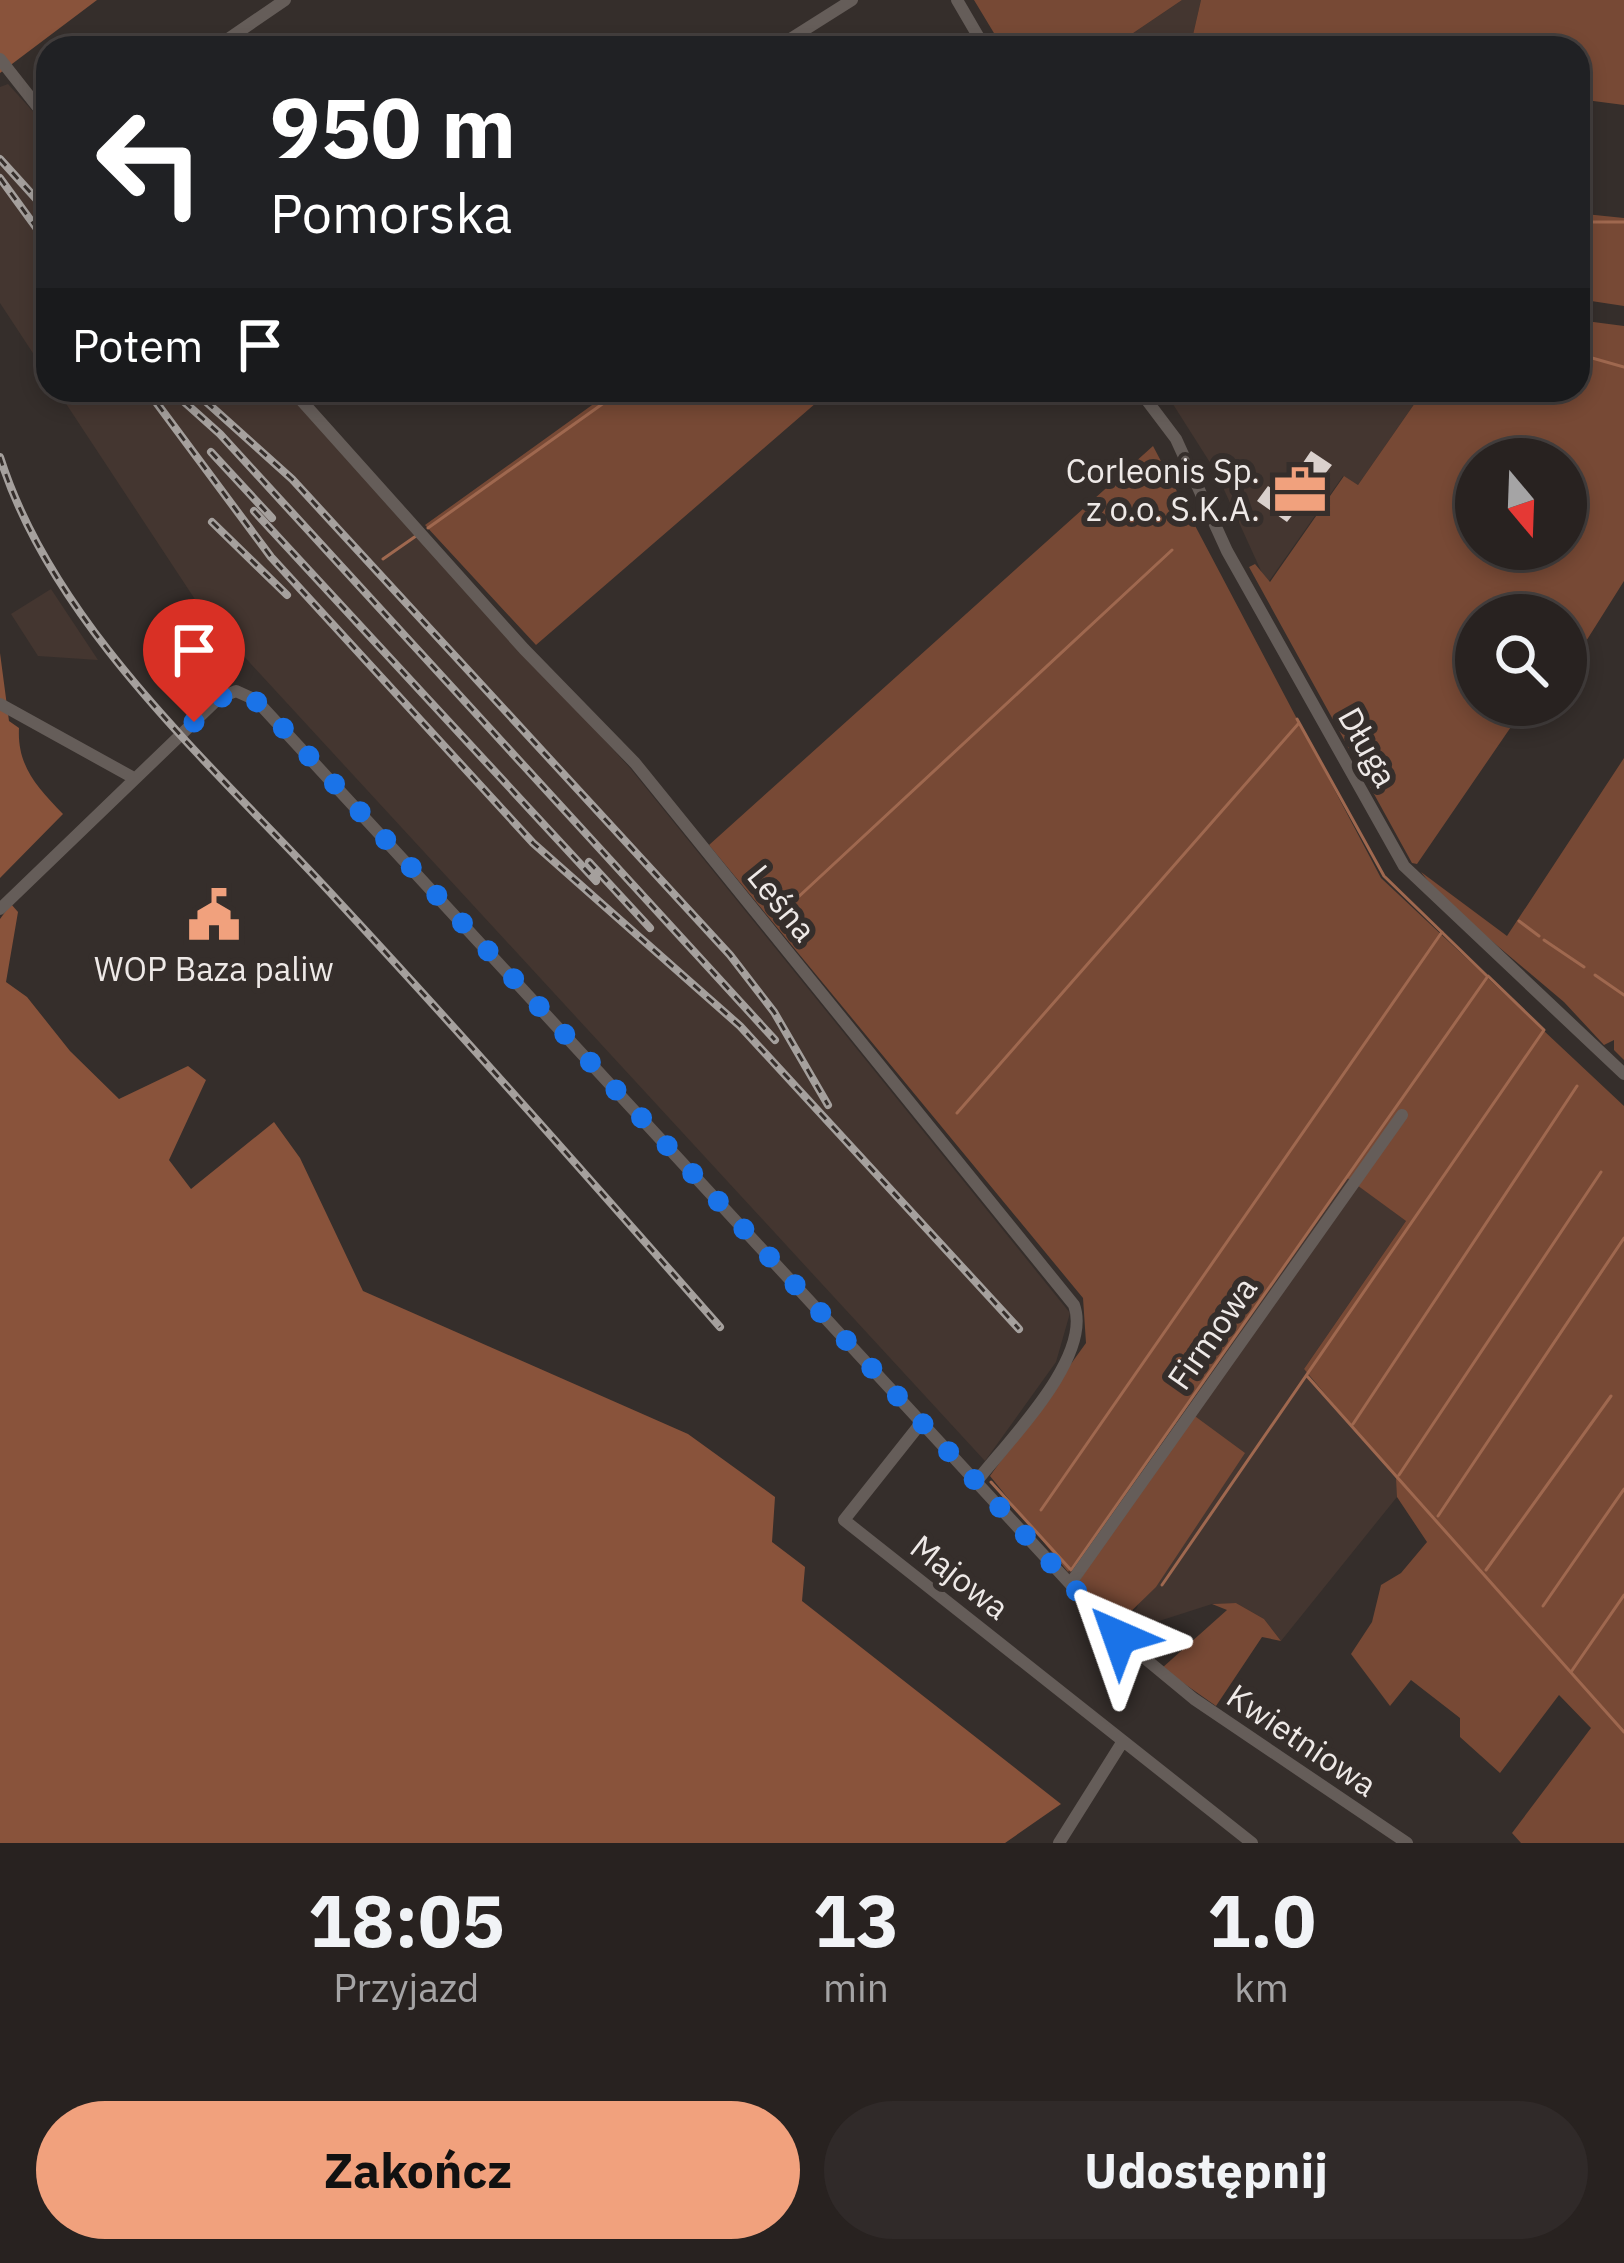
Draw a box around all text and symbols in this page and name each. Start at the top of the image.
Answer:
text: 950 m [270,72,516,181]
icon: left [72,84,228,240]
text: Pomorska [270,178,512,248]
icon: arrive [227,312,293,378]
text: Potem [72,316,203,374]
north arrow [1455,438,1587,570]
map controls [1455,438,1587,726]
place label: Corleonis Sp. z o.o. S.K.A. [1066,449,1260,530]
office icon: Corleonis Sp. z o.o. S.K.A. [1271,461,1329,519]
button: search [1455,594,1587,726]
pin [143,599,245,722]
icon: arrive [161,617,227,683]
street label: Długa [1329,699,1408,794]
street label: Leśna [738,855,826,950]
public building icon: WOP Baza paliw [185,886,243,944]
place label: WOP Baza paliw [94,947,334,990]
street label: Firmowa [1157,1268,1266,1398]
street label: Majowa [902,1525,1018,1629]
position arrow [1056,1574,1182,1700]
street label: Kwietniowa [1219,1674,1386,1805]
text: 18:05 [308,1873,505,1967]
text: 13 [813,1873,899,1967]
text: 1.0 [1207,1873,1316,1967]
text: Przyjazd [333,1962,479,2013]
text: min [823,1962,889,2013]
text: km [1234,1962,1289,2013]
button: Zakończ [36,2101,800,2239]
button: Udostępnij [824,2101,1588,2239]

